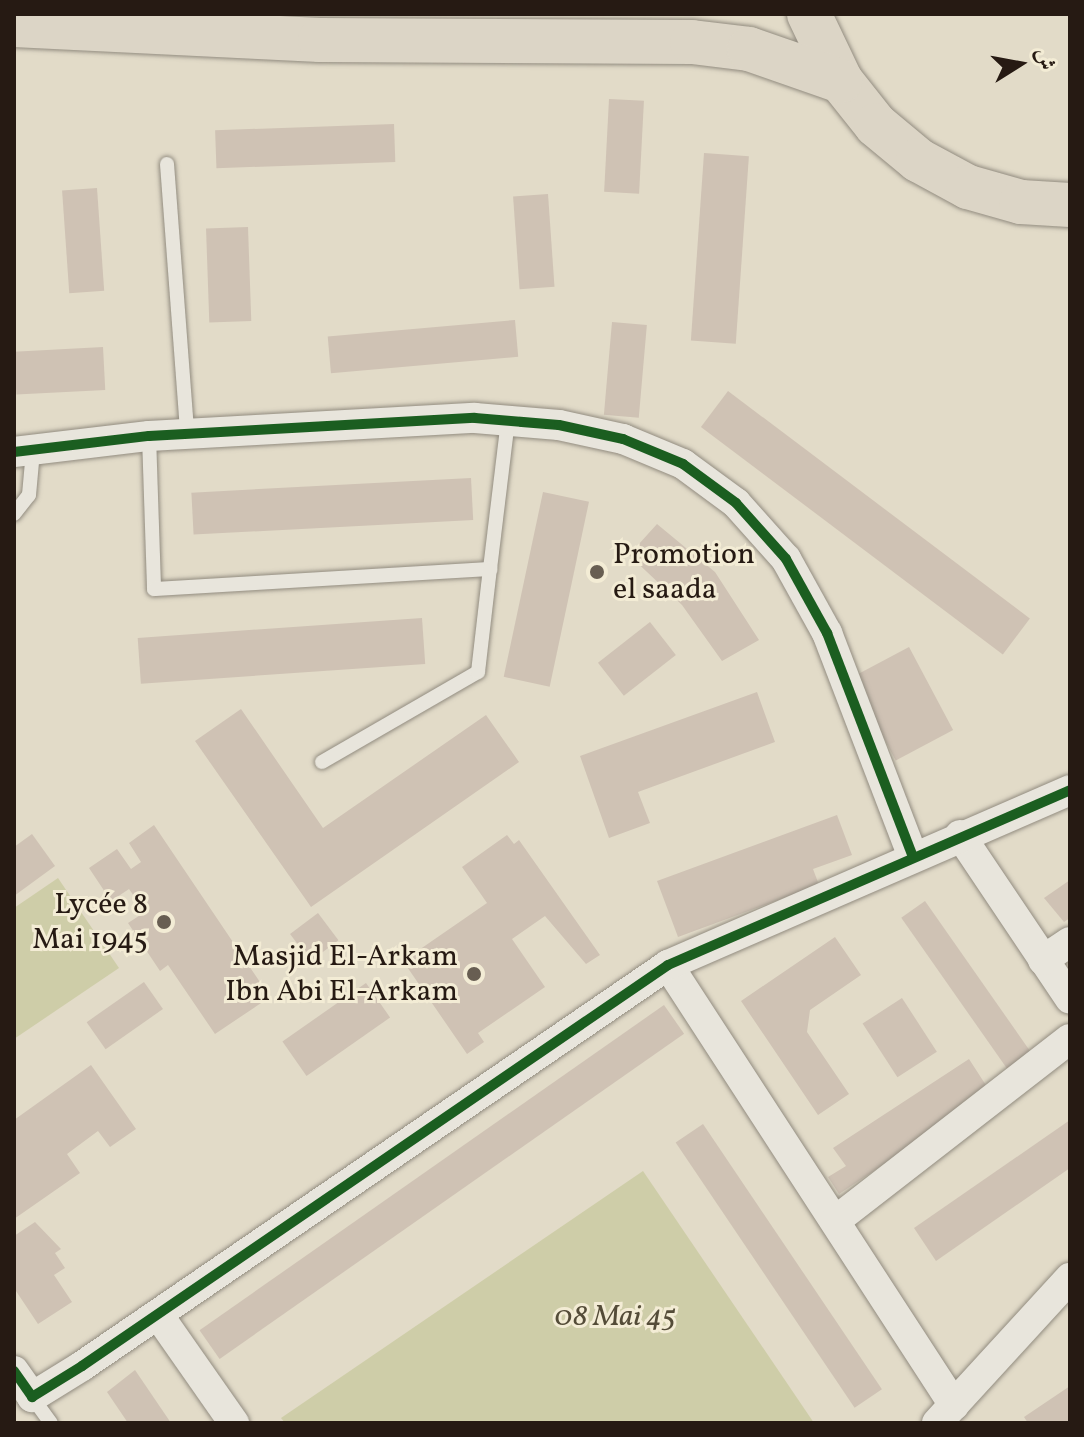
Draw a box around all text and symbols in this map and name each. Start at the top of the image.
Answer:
north arrow [980,24,1060,104]
text: ش [1027,46,1061,73]
place label: Promotion el saada [613,537,755,608]
marker: Promotion el saada [588,563,606,581]
place label: Lycée 8 Mai 1945 [32,887,148,958]
marker: Lycée 8 Mai 1945 [155,913,173,931]
place label: Masjid El-Arkam Ibn Abi El-Arkam [225,939,458,1010]
marker: Masjid El-Arkam Ibn Abi El-Arkam [465,965,483,983]
park label: 08 Mai 45 [554,1299,676,1335]

